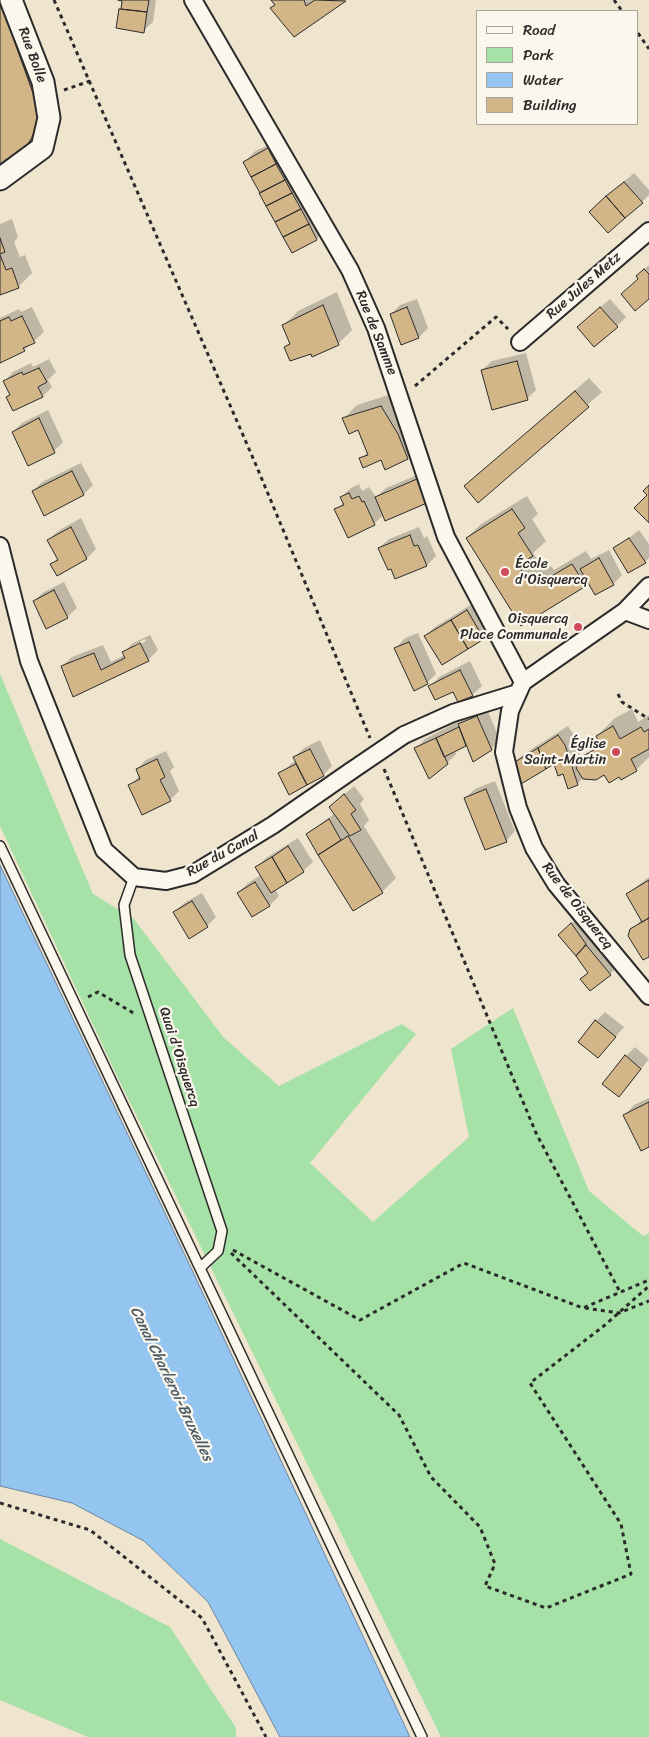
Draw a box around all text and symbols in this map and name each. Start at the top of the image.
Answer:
legend [477,10,639,125]
text: Road [523,17,555,43]
street label: Rue Bolle [14,25,50,85]
text: Park [523,42,554,68]
text: Water [523,67,563,93]
text: Building [523,92,577,118]
street label: Rue Jules Metz [543,249,625,323]
street label: Rue de Samme [351,288,401,378]
place label: École d'Oisquercq [515,556,588,588]
marker: École d'Oisquercq [499,566,511,578]
place label: Oisquercq Place Communale [460,611,568,644]
marker: Oisquercq Place Communale [572,621,584,633]
place label: Église Saint-Martin [524,736,606,769]
marker: Église Saint-Martin [610,746,622,758]
street label: Rue du Canal [184,827,262,881]
street label: Rue de Oisquercq [538,859,616,953]
street label: Quai d'Oisquercq [155,1005,203,1109]
water label: Canal Charleroi-Bruxelles [126,1304,216,1464]

